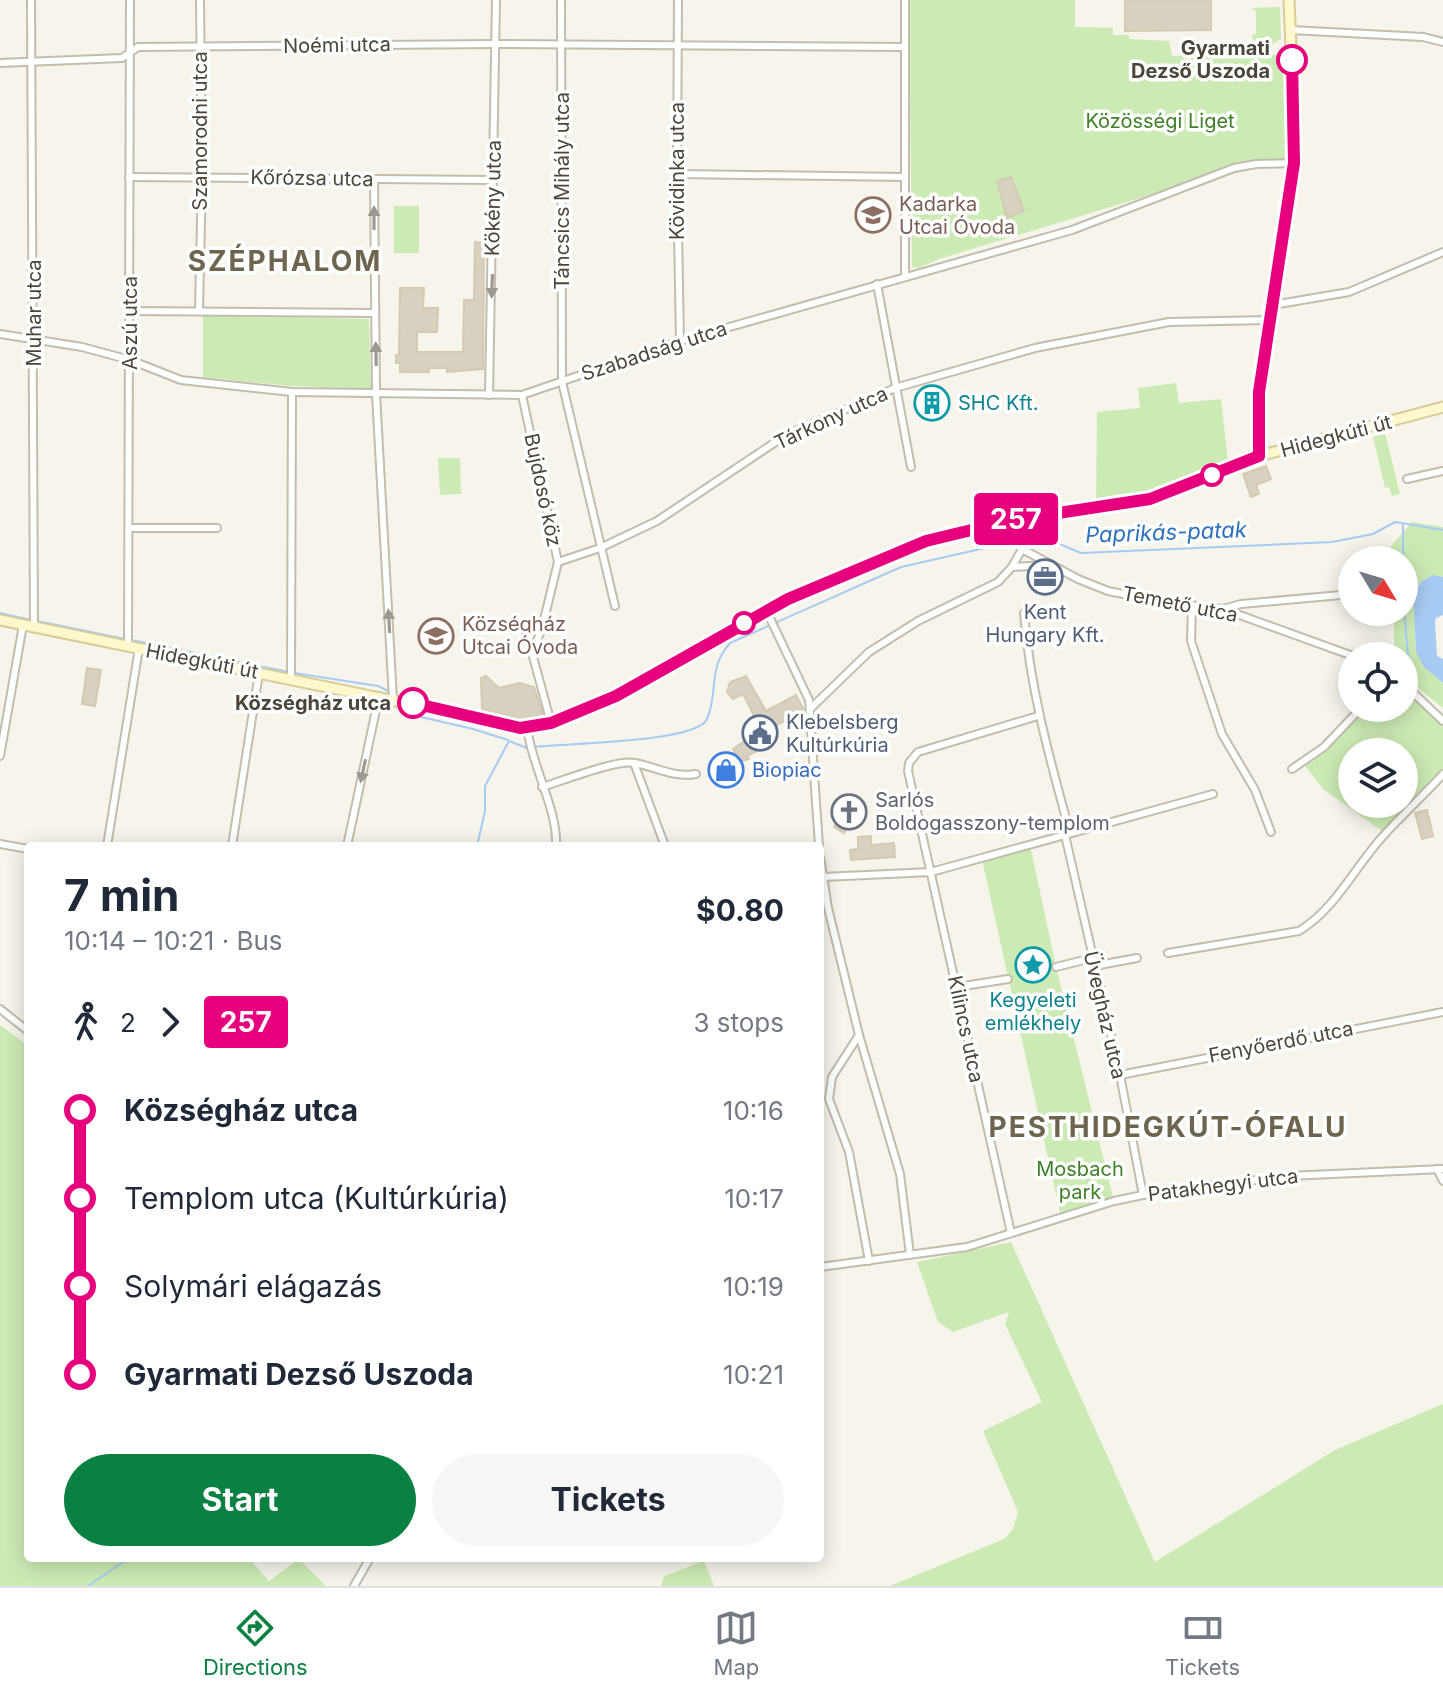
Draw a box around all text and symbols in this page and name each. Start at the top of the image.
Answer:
street label: Noémi utca [283,32,391,58]
place label: Gyarmati Dezső Uszoda [1131,36,1270,83]
marker: Gyarmati Dezső Uszoda [1277,45,1307,75]
street label: Szamorodni utca [188,51,212,211]
street label: Táncsics Mihály utca [550,92,574,290]
street label: Kövidinka utca [665,102,689,240]
park label: Közösségi Liget [1085,109,1235,133]
street label: Kökény utca [480,140,506,256]
street label: Kőrózsa utca [250,165,374,191]
place label: Kadarka Utcai Óvoda [899,192,1015,239]
school or university icon: Kadarka Utcai Óvoda [854,196,892,234]
one-way arrow [368,205,380,230]
district label: SZÉPHALOM [188,243,382,278]
street label: Muhar utca [22,259,46,367]
one-way arrow [485,274,498,299]
street label: Aszú utca [118,276,142,370]
street label: Szabadság utca [578,316,730,386]
one-way arrow [369,341,382,366]
street label: Tárkony utca [770,381,892,455]
building icon: SHC Kft. [913,384,951,422]
place label: SHC Kft. [958,391,1038,415]
street label: Hidegkúti út [1278,410,1395,462]
street label: Bujdosó köz [519,431,567,549]
unlabelled marker [1201,464,1223,486]
line badge: 257 [970,493,1062,545]
text: 257 [990,502,1042,536]
water label: Paprikás-patak [1085,516,1248,548]
north arrow [1338,546,1418,626]
map controls [1338,546,1418,818]
office icon: Kent Hungary Kft. [1026,558,1064,596]
street label: Temető utca [1120,581,1240,627]
place label: Kent Hungary Kft. [985,600,1105,647]
one-way arrow [382,608,395,633]
place label: Községház Utcai Óvoda [462,612,578,659]
unlabelled marker [733,612,755,634]
school or university icon: Községház Utcai Óvoda [417,617,455,655]
street label: Hidegkúti út [144,638,261,684]
button: locate [1338,642,1418,722]
marker: Községház utca [398,688,428,718]
place label: Községház utca [235,691,391,715]
place label: Klebelsberg Kultúrkúria [786,710,899,757]
public building icon: Klebelsberg Kultúrkúria [741,714,779,752]
button: layers [1338,738,1418,818]
shop icon: Biopiac [707,751,745,789]
place label: Biopiac [752,758,822,782]
one-way arrow [356,759,369,784]
place label: Sarlós Boldogasszony-templom [875,788,1110,835]
church icon: Sarlós Boldogasszony-templom [830,793,868,831]
text: 7 min [64,868,179,922]
text: $0.80 [696,892,784,928]
text: 10:14 – 10:21 · Bus [64,925,283,956]
place icon: Kegyeleti emlékhely [1014,946,1052,984]
street label: Üvegház utca [1079,949,1131,1081]
street label: Kilincs utca [943,973,989,1085]
place label: Kegyeleti emlékhely [985,988,1081,1035]
icon: walk [64,1000,108,1044]
icon: forward [148,1000,192,1044]
text: 257 [220,1005,272,1039]
text: 2 [120,1007,136,1038]
text: 3 stops [693,1007,784,1038]
street label: Fenyőerdő utca [1207,1016,1355,1068]
text: Községház utca [124,1092,358,1128]
text: 10:16 [723,1095,784,1126]
district label: PESTHIDEGKÚT-ÓFALU [989,1109,1347,1144]
park label: Mosbach park [1036,1157,1124,1204]
street label: Patakhegyi utca [1146,1164,1300,1206]
text: Templom utca (Kultúrkúria) [124,1180,509,1216]
text: 10:17 [724,1183,784,1214]
text: Solymári elágazás [124,1268,382,1304]
text: 10:19 [723,1271,784,1302]
text: Gyarmati Dezső Uszoda [124,1356,474,1392]
text: 10:21 [723,1359,784,1390]
button: Start [64,1454,416,1546]
button: Tickets [432,1454,784,1546]
tab: Directions [203,1606,308,1680]
tab: Map [714,1606,759,1680]
tab: Tickets [1165,1606,1240,1680]

